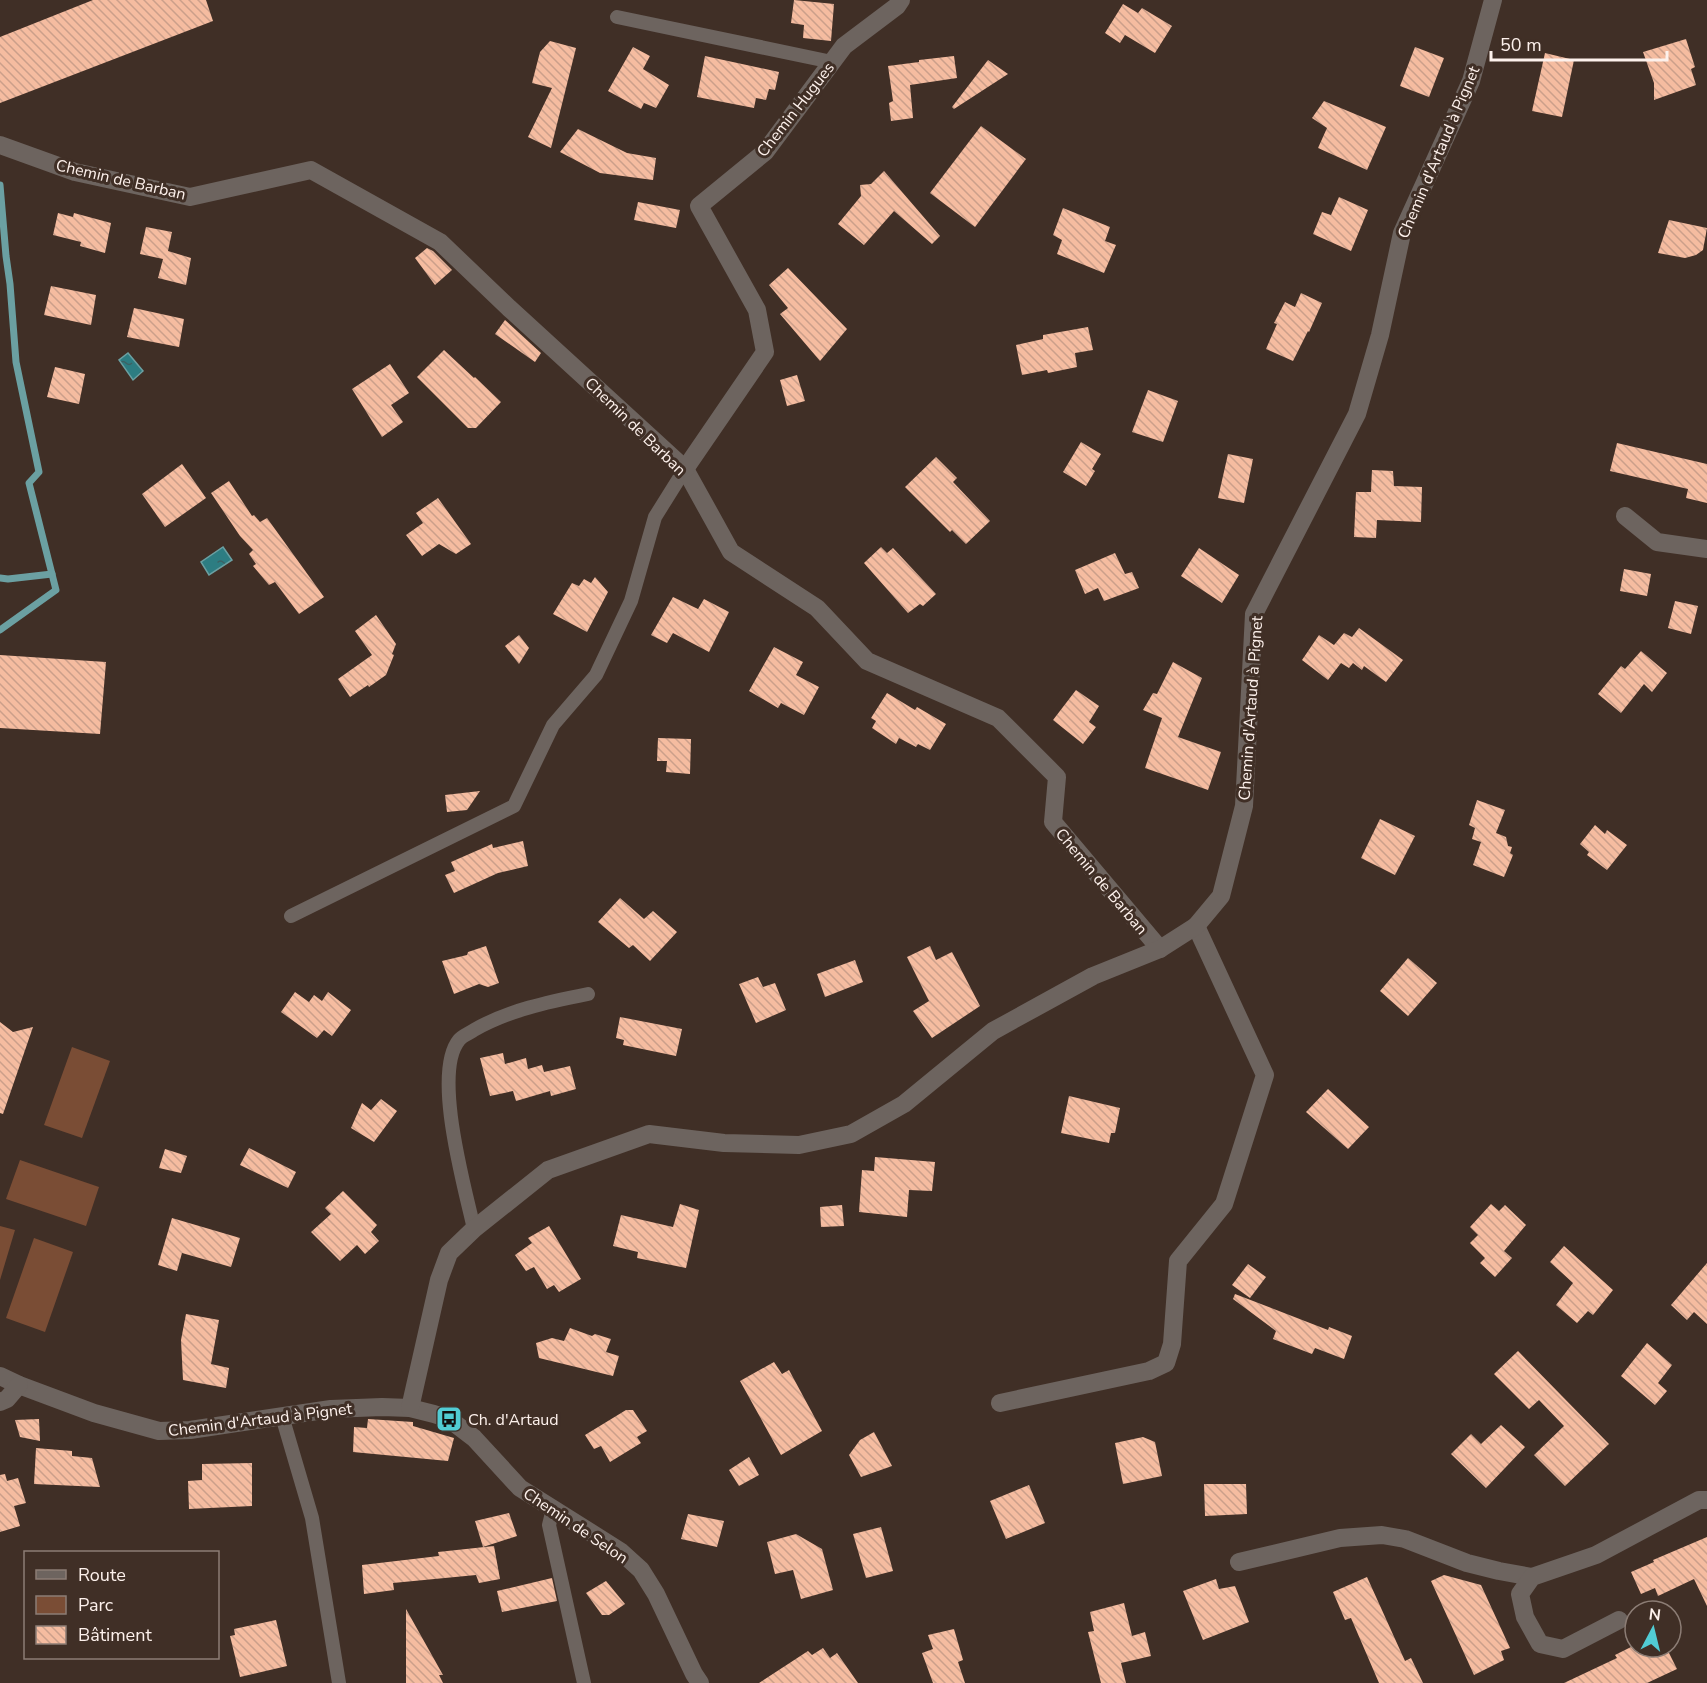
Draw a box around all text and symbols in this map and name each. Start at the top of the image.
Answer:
scale bar [1491,24,1666,62]
text: 50 m [1500,33,1542,57]
street label: Chemin Hugues [752,58,840,162]
street label: Chemin d'Artaud à Pignet [1393,63,1485,242]
street label: Chemin de Barban [54,154,188,206]
street label: Chemin de Barban [580,373,691,481]
street label: Chemin d'Artaud à Pignet [1234,615,1268,801]
street label: Chemin de Barban [1050,824,1152,940]
street label: Chemin d'Artaud à Pignet [167,1398,354,1442]
bus stop icon: Ch. d'Artaud [434,1404,464,1434]
place label: Ch. d'Artaud [468,1409,559,1431]
street label: Chemin de Selon [519,1483,632,1569]
legend [24,1551,219,1659]
text: Route [78,1563,126,1587]
text: Parc [78,1593,113,1617]
north arrow [1623,1599,1683,1659]
text: N [1647,1603,1662,1627]
text: Bâtiment [78,1623,152,1647]

